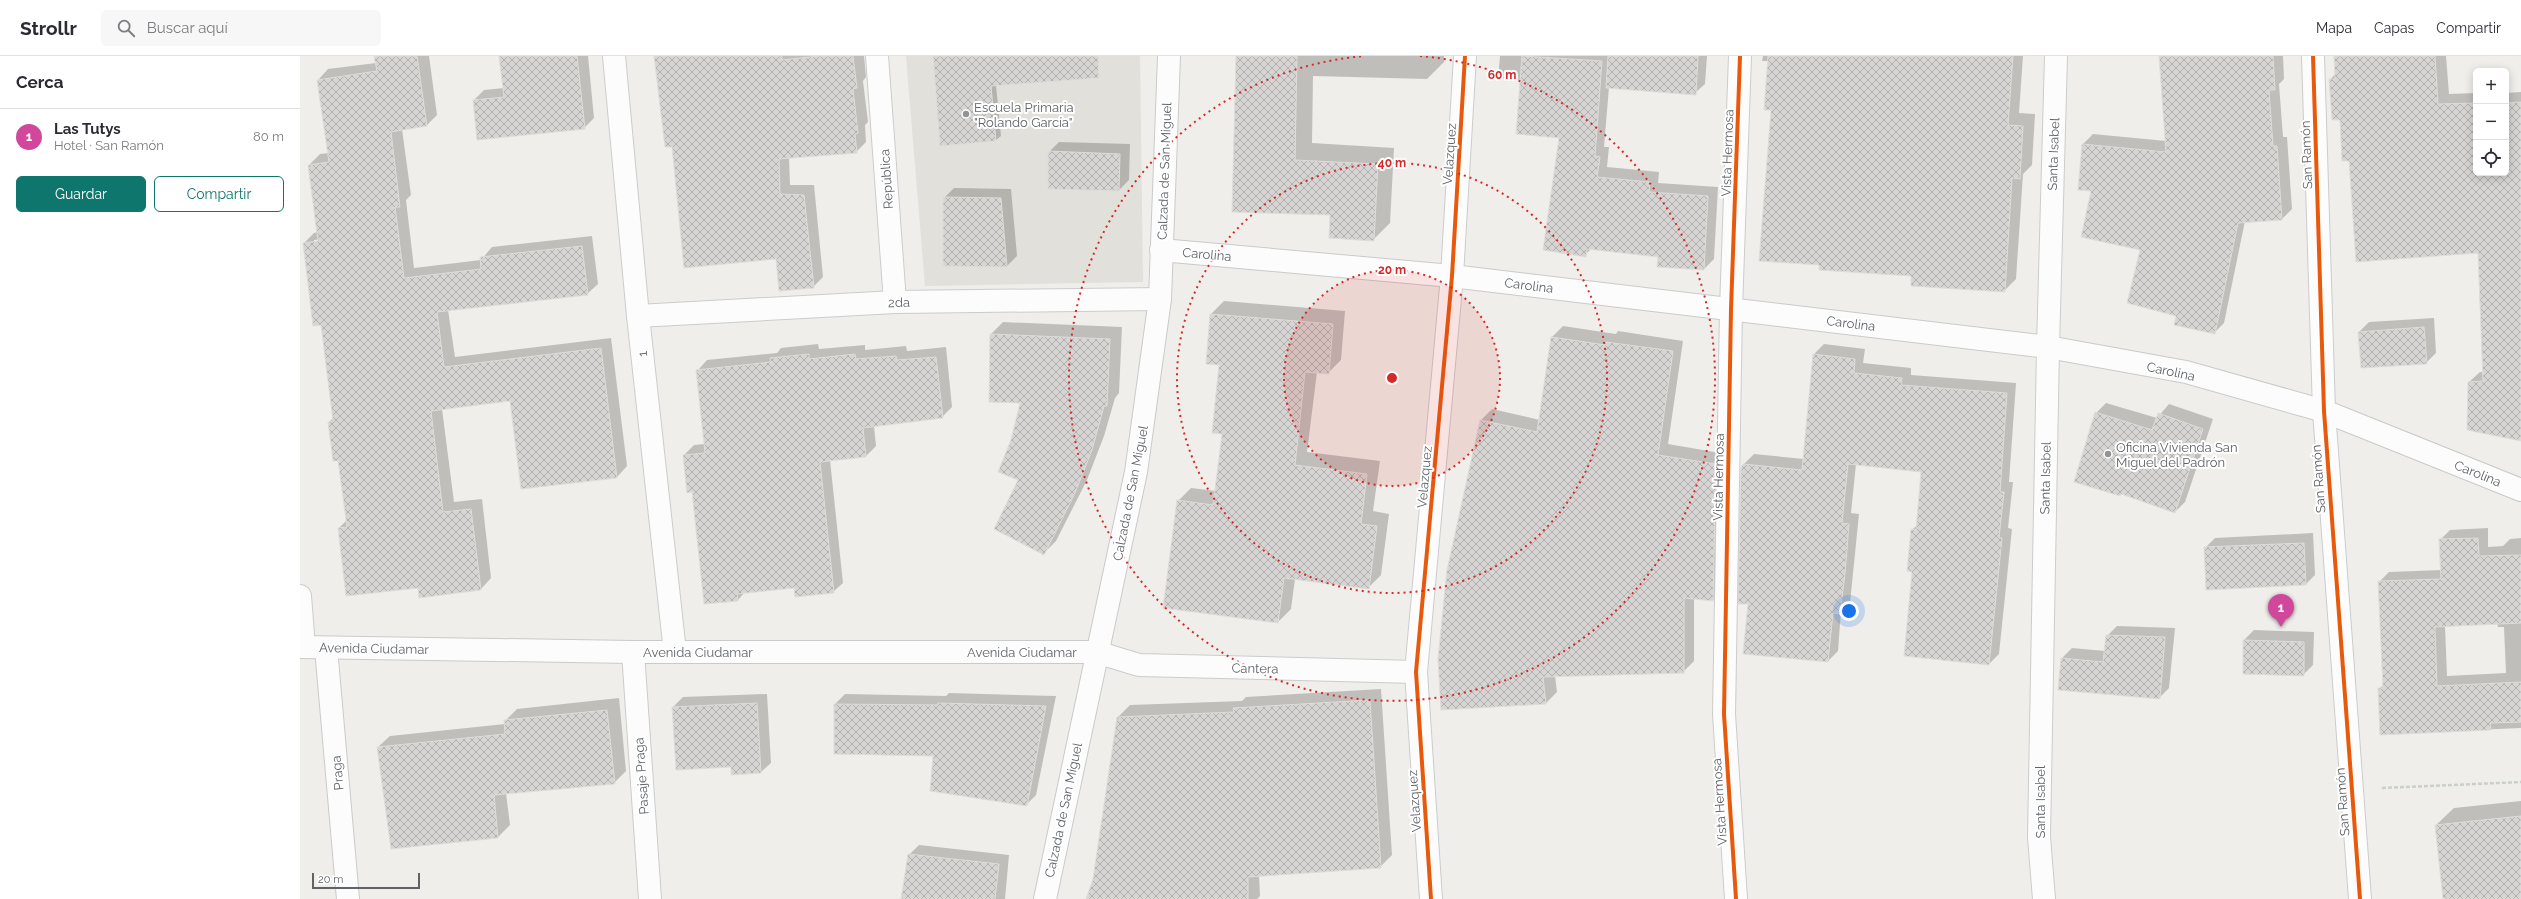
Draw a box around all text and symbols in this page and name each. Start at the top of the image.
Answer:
search box [101,10,381,46]
text: Strollr [20,17,77,39]
icon: search [115,17,137,39]
text: Buscar aquí [147,19,228,37]
text: Mapa [2316,20,2352,36]
text: Capas [2374,20,2414,36]
text: Compartir [2436,20,2501,36]
text: 60 m [1488,68,1516,82]
map controls [2473,68,2509,176]
button: + [2473,68,2509,104]
text: Cerca [16,72,64,92]
place label: Escuela Primaria "Rolando García" [974,100,1074,130]
street label: Calzada de San Miguel [1155,102,1174,240]
button: − [2473,104,2509,140]
marker: Escuela Primaria "Rolando García" [961,109,971,119]
street label: Vista Hermosa [1718,109,1737,197]
street label: Santa Isabel [2045,117,2062,191]
text: Las Tutys [54,120,121,138]
street label: San Ramón [2298,120,2315,190]
street label: Velazquez [1440,123,1459,186]
text: 1 [26,129,32,144]
text: 80 m [253,129,284,144]
text: Hotel · San Ramón [54,138,164,153]
button: locate [2473,140,2509,176]
street label: República [877,148,896,210]
text: 40 m [1378,156,1406,170]
button: Guardar [16,176,146,212]
button: Compartir [154,176,284,212]
street label: Carolina [1182,245,1232,264]
text: 20 m [1378,263,1406,277]
street label: Carolina [1504,275,1554,296]
street label: 2da [888,295,910,310]
street label: Carolina [1826,313,1876,334]
street label: 1 [635,350,650,358]
street label: Carolina [2145,359,2196,384]
centre of rings [1385,371,1399,385]
street label: Calzada de San Miguel [1110,424,1151,562]
street label: Vista Hermosa [1710,433,1727,521]
place label: Oficina Vivienda San Miguel del Padrón [2116,440,2238,470]
street label: Santa Isabel [2037,441,2054,515]
street label: San Ramón [2309,444,2328,514]
street label: Velazquez [1414,445,1435,509]
marker: Oficina Vivienda San Miguel del Padrón [2103,449,2113,459]
street label: Carolina [2452,457,2503,490]
pin: 1 [2268,594,2294,627]
your location [1839,601,1859,621]
street label: Avenida Ciudamar [319,640,429,657]
street label: Avenida Ciudamar [643,645,753,660]
street label: Avenida Ciudamar [967,645,1077,660]
street label: Cantera [1231,661,1279,676]
street label: Pasaje Praga [631,737,652,815]
street label: Calzada de San Miguel [1042,741,1085,879]
street label: Praga [329,755,346,791]
street label: Vista Hermosa [1709,758,1730,846]
street label: Santa Isabel [2033,765,2048,838]
street label: San Ramón [2333,767,2352,837]
street label: Velazquez [1405,769,1424,832]
scale bar [312,871,420,890]
text: 20 m [318,873,343,886]

